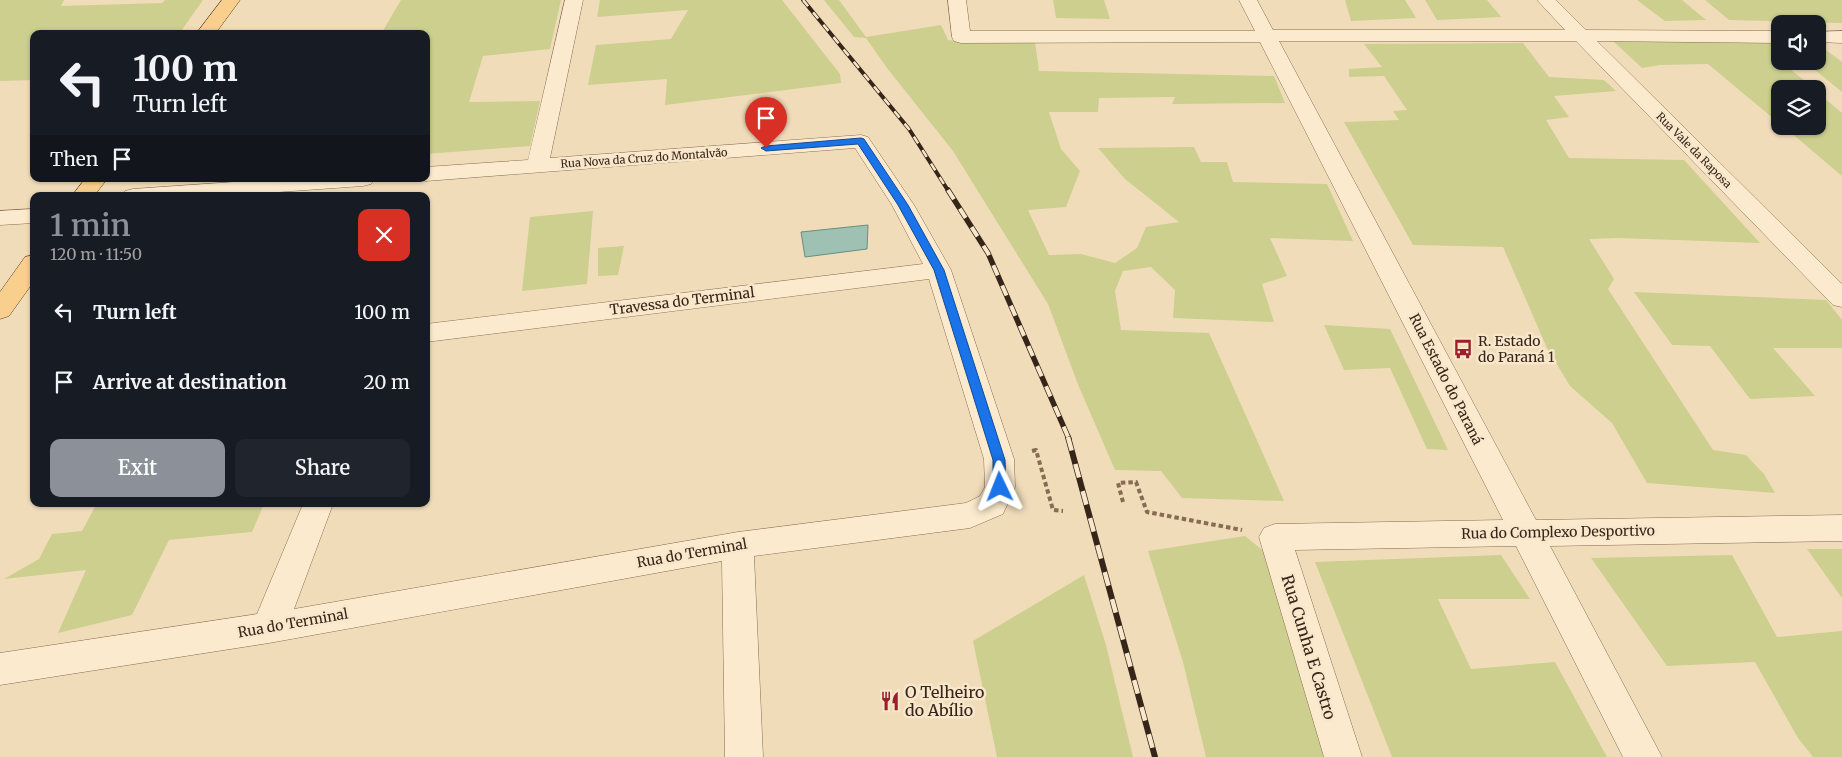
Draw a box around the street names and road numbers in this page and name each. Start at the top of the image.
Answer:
street label: Rua Vale da Raposa [1653,109,1735,191]
street label: Rua Nova da Cruz do Montalvão [560,145,728,171]
street label: Travessa do Terminal [609,283,756,319]
street label: Rua Estado do Paraná [1405,310,1487,448]
street label: Rua do Complexo Desportivo [1461,521,1655,543]
street label: Rua do Terminal [635,534,749,572]
street label: Rua Cunha E Castro [1277,572,1341,722]
street label: Rua do Terminal [236,604,350,642]

